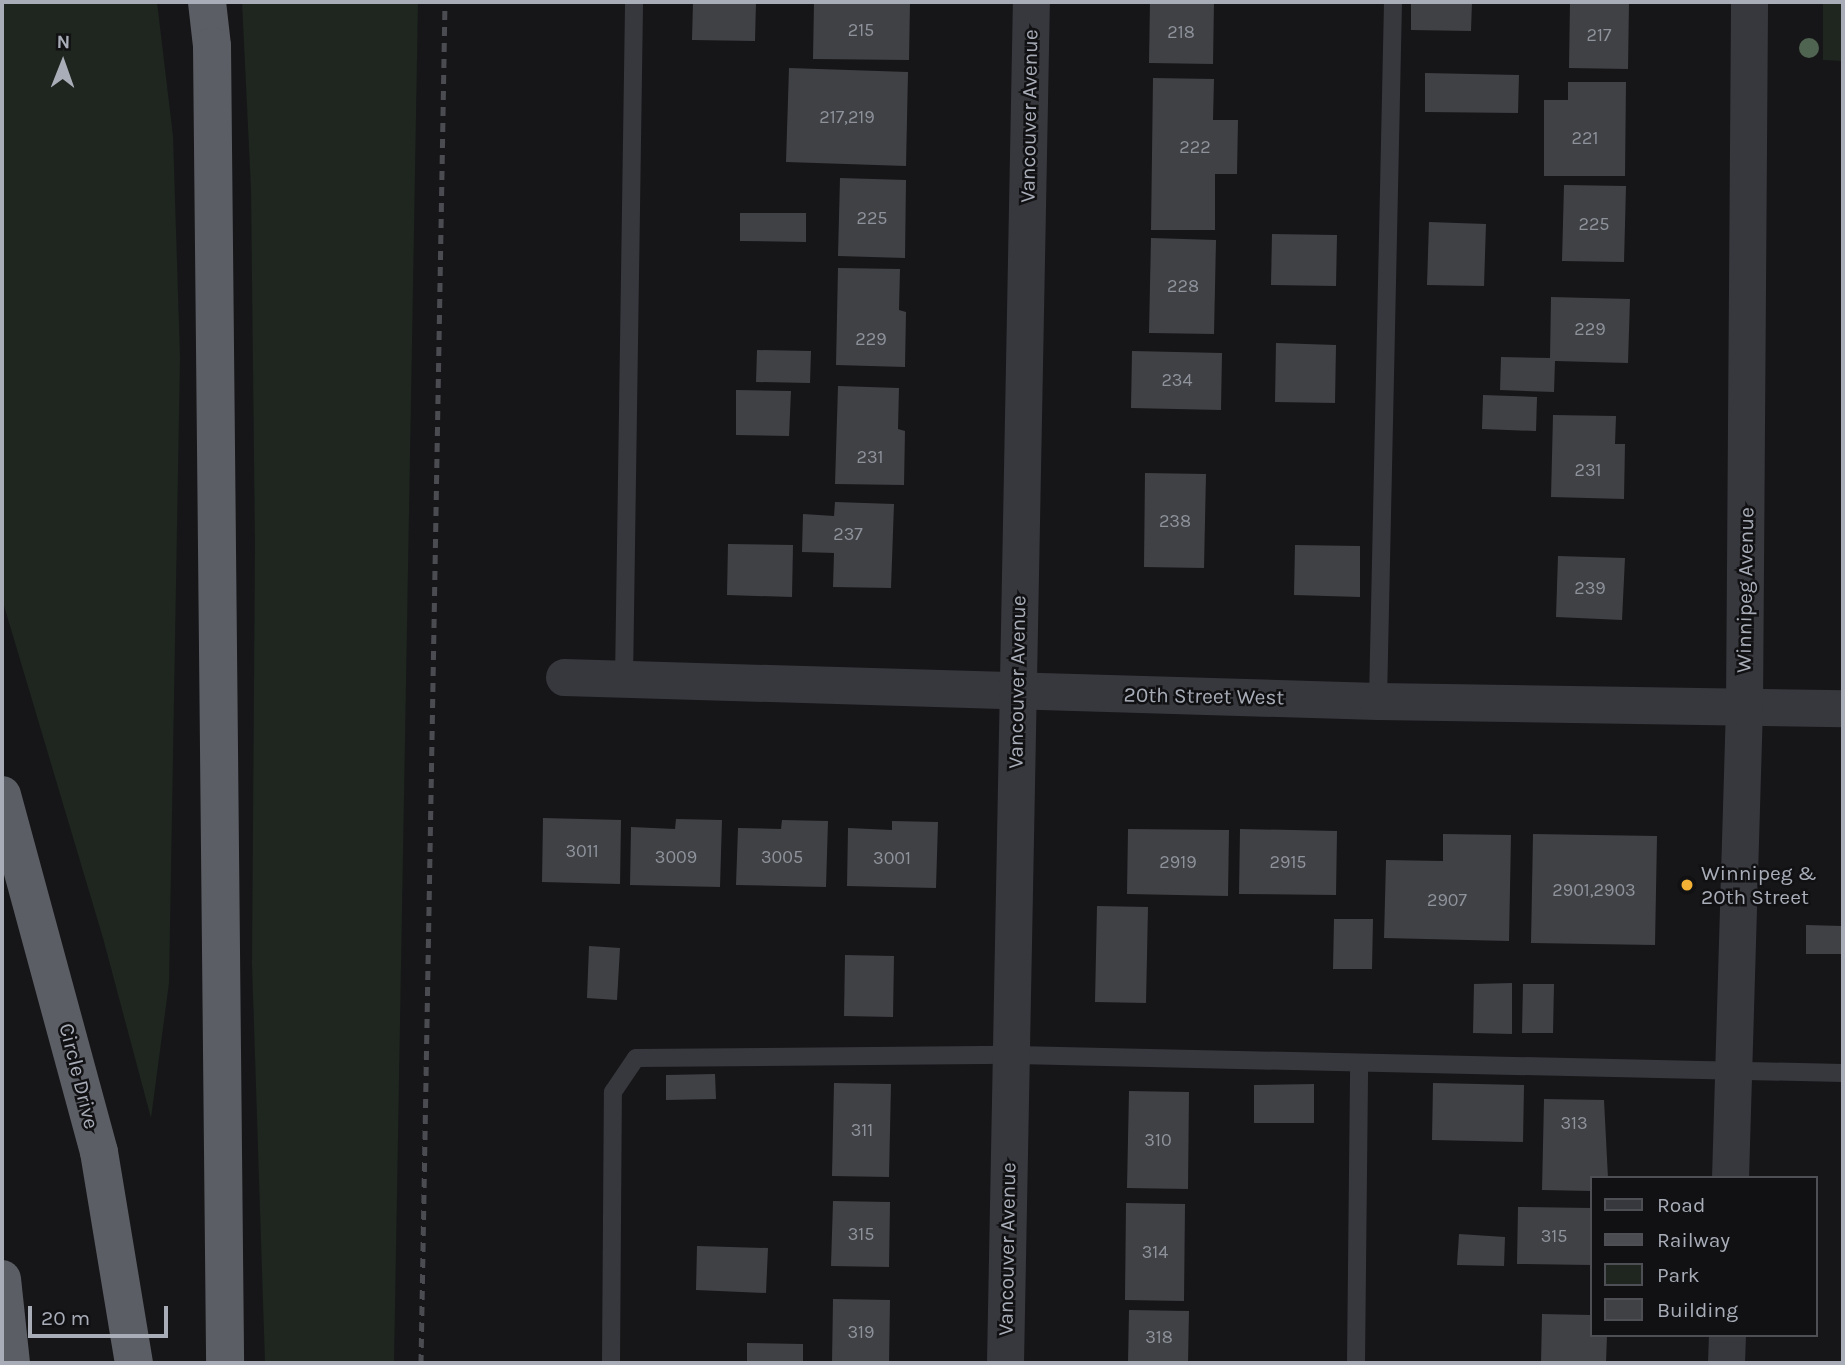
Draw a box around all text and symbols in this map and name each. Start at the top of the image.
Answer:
house number: 215 [848,19,874,41]
house number: 218 [1167,21,1195,43]
house number: 217 [1587,24,1611,46]
north arrow [28,28,98,98]
street label: Vancouver Avenue [1015,29,1043,203]
text: N [56,31,70,53]
house number: 217,219 [819,106,875,128]
house number: 221 [1572,127,1598,149]
house number: 222 [1179,136,1211,158]
house number: 225 [856,207,888,229]
house number: 225 [1578,213,1610,235]
house number: 228 [1167,275,1199,297]
house number: 229 [1574,318,1606,340]
house number: 229 [855,328,887,350]
house number: 234 [1161,369,1193,391]
house number: 231 [856,446,884,468]
house number: 231 [1574,459,1602,481]
street label: Winnipeg Avenue [1731,507,1759,673]
house number: 238 [1159,510,1191,532]
house number: 237 [833,523,863,545]
house number: 239 [1574,577,1606,599]
street label: Vancouver Avenue [1003,595,1031,769]
street label: 20th Street West [1123,682,1285,710]
house number: 3011 [565,840,599,862]
house number: 3009 [655,846,697,868]
house number: 3005 [761,846,803,868]
house number: 3001 [873,847,911,869]
house number: 2919 [1159,851,1197,873]
house number: 2915 [1270,851,1306,873]
place label: Winnipeg & 20th Street [1701,860,1817,910]
marker: Winnipeg & 20th Street [1679,877,1695,893]
house number: 2901,2903 [1552,879,1636,901]
house number: 2907 [1427,889,1467,911]
street label: Circle Drive [54,1020,104,1132]
house number: 313 [1560,1112,1588,1134]
house number: 311 [851,1119,873,1141]
house number: 310 [1144,1129,1172,1151]
street label: Vancouver Avenue [993,1162,1021,1336]
legend [1590,1176,1817,1337]
text: Road [1657,1193,1705,1217]
house number: 315 [848,1223,874,1245]
house number: 315 [1541,1225,1567,1247]
text: Railway [1657,1228,1730,1252]
house number: 314 [1142,1241,1168,1263]
text: Park [1657,1263,1700,1287]
scale bar [32,1292,172,1336]
text: Building [1657,1298,1738,1322]
text: 20 m [41,1306,90,1330]
house number: 319 [847,1321,875,1343]
house number: 318 [1145,1326,1173,1348]

